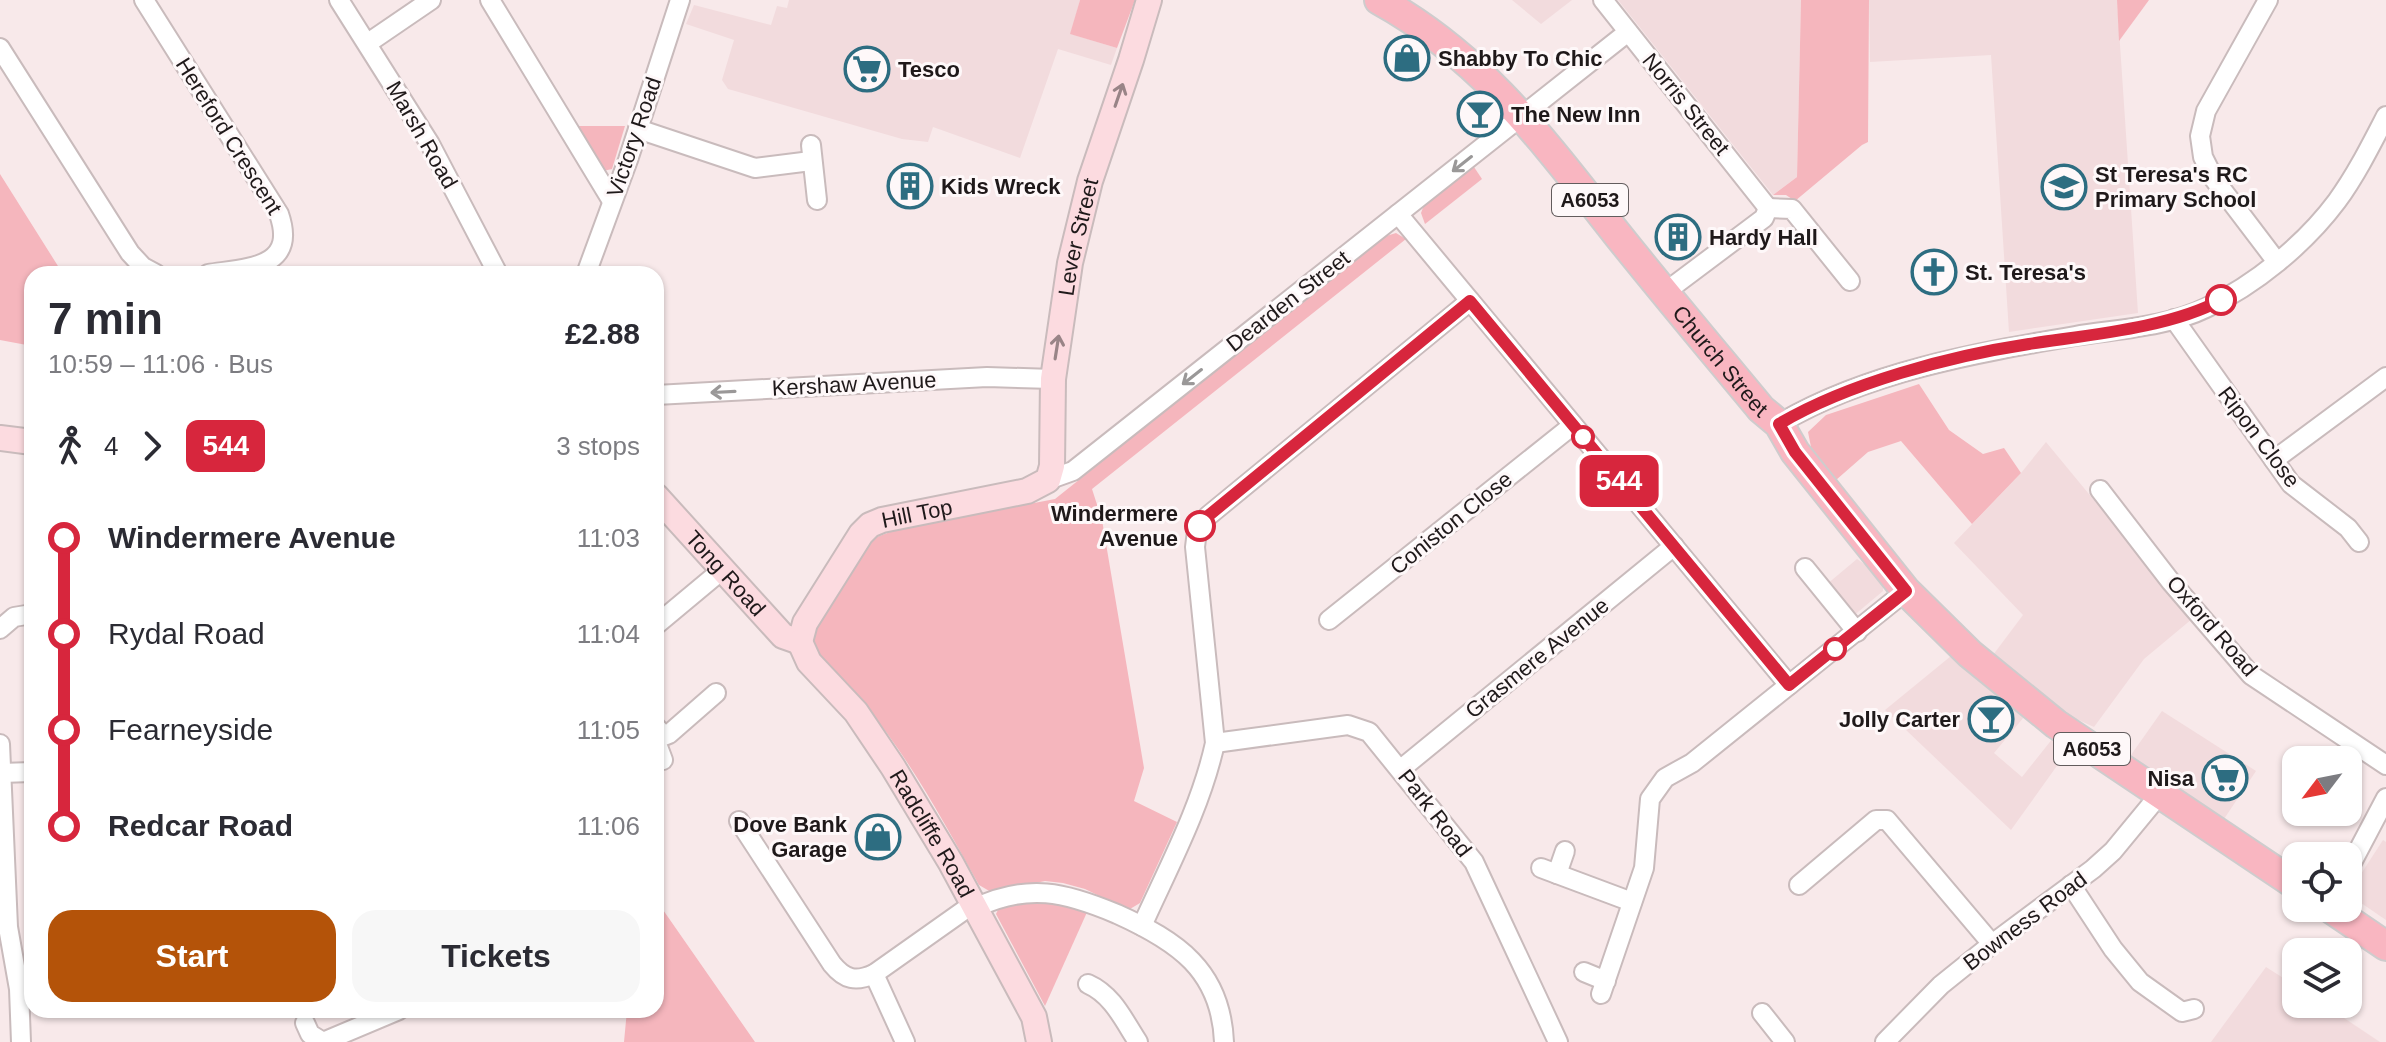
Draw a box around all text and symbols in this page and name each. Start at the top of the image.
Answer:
shop icon: Shabby To Chic [1383,34,1431,82]
supermarket icon: Tesco [843,45,891,93]
place label: Shabby To Chic [1438,46,1603,71]
street label: Norris Street [1637,48,1735,160]
street label: Hereford Crescent [171,53,287,219]
place label: Tesco [898,57,960,82]
street label: Victory Road [602,74,666,200]
street label: Marsh Road [381,77,463,193]
one-way arrow [1113,83,1128,108]
bar icon: The New Inn [1456,90,1504,138]
place label: The New Inn [1511,102,1641,127]
one-way arrow [1452,155,1473,173]
building icon: Kids Wreck [886,162,934,210]
place label: St Teresa's RC Primary School [2095,162,2256,212]
school or university icon: St Teresa's RC Primary School [2040,163,2088,211]
place label: Kids Wreck [941,174,1061,199]
street label: Lever Street [1053,175,1103,297]
road number: A6053 [1552,184,1628,216]
building icon: Hardy Hall [1654,213,1702,261]
place label: Hardy Hall [1709,225,1818,250]
street label: Dearden Street [1222,245,1354,357]
church icon: St. Teresa's [1910,248,1958,296]
place label: St. Teresa's [1965,260,2086,285]
unlabelled marker [2206,285,2236,315]
text: 7 min [48,294,163,343]
street label: Church Street [1668,300,1773,422]
text: £2.88 [565,317,640,350]
one-way arrow [1051,335,1066,360]
text: 10:59 – 11:06 · Bus [48,349,273,379]
street label: Kershaw Avenue [771,367,937,401]
one-way arrow [1182,368,1203,386]
street label: Ripon Close [2213,382,2305,492]
one-way arrow [710,384,737,399]
icon: walk [48,424,92,468]
icon: forward [130,424,174,468]
unlabelled marker [1572,426,1594,448]
text: 544 [202,430,249,461]
text: 4 [104,431,118,461]
text: 3 stops [556,431,640,461]
line badge: 544 [1573,455,1665,507]
text: 544 [1596,465,1642,496]
street label: Coniston Close [1385,466,1517,580]
street label: Hill Top [879,494,954,532]
place label: Windermere Avenue [1051,501,1178,551]
marker: Windermere Avenue [1185,511,1215,541]
text: Windermere Avenue [108,521,396,554]
text: 11:03 [577,523,640,553]
street label: Tong Road [681,525,771,621]
street label: Oxford Road [2162,571,2262,681]
street label: Grasmere Avenue [1460,593,1614,723]
text: Rydal Road [108,617,265,650]
text: 11:04 [577,619,640,649]
unlabelled marker [1824,638,1846,660]
bar icon: Jolly Carter [1967,695,2015,743]
place label: Jolly Carter [1839,707,1960,732]
text: Fearneyside [108,713,273,746]
text: 11:05 [577,715,640,745]
road number: A6053 [2054,733,2130,765]
north arrow [2282,746,2362,826]
map controls [2282,746,2362,1018]
supermarket icon: Nisa [2201,754,2249,802]
street label: Park Road [1393,764,1477,862]
street label: Radcliffe Road [885,765,980,902]
place label: Nisa [2148,766,2195,791]
text: Redcar Road [108,809,293,842]
text: 11:06 [577,811,640,841]
place label: Dove Bank Garage [733,812,848,862]
shop icon: Dove Bank Garage [854,813,902,861]
button: locate [2282,842,2362,922]
street label: Bowness Road [1958,866,2092,976]
button: Start [48,910,336,1002]
button: Tickets [352,910,640,1002]
button: layers [2282,938,2362,1018]

